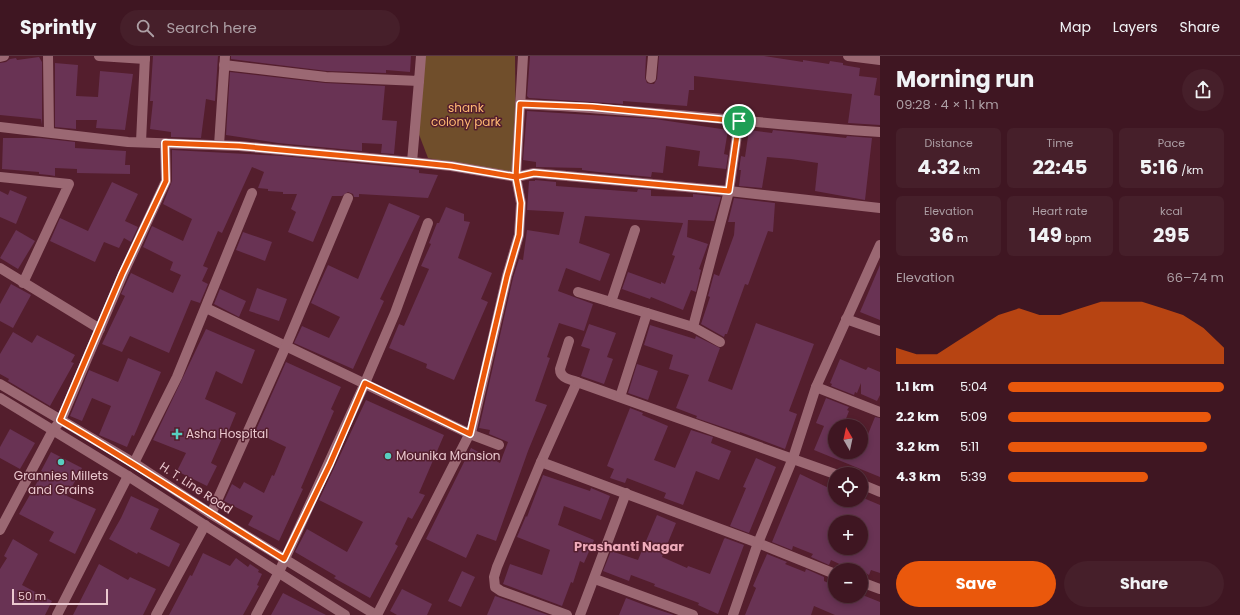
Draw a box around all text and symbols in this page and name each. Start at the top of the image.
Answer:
search box [120,10,400,46]
text: Sprintly [20,14,96,41]
icon: search [134,17,156,39]
text: Search here [166,17,257,38]
text: Map [1060,17,1091,37]
text: Layers [1113,17,1157,37]
text: Share [1179,17,1220,37]
text: Morning run [896,64,1034,95]
button: share [1182,69,1224,111]
text: 09:28 · 4 × 1.1 km [896,95,999,114]
park label: shank colony park [431,99,502,130]
pin [722,104,756,138]
icon: arrive [728,110,750,132]
text: Distance [925,135,973,151]
text: Time [1047,135,1073,151]
text: Pace [1158,135,1185,151]
text: 4.32 [917,153,960,181]
text: 22:45 [1032,153,1088,181]
text: 5:16 [1139,153,1178,181]
text: km [960,162,980,178]
text: /km [1178,162,1203,178]
text: Elevation [924,203,973,219]
text: Heart rate [1032,203,1088,219]
text: kcal [1160,203,1183,219]
text: 36 [929,221,954,249]
text: 149 [1029,221,1062,249]
text: 295 [1153,221,1190,249]
text: m [954,230,968,246]
text: bpm [1062,230,1091,246]
text: Elevation [896,268,955,287]
text: 66–74 m [1167,268,1224,287]
text: 1.1 km [896,377,934,396]
text: 5:04 [960,377,987,396]
text: 2.2 km [896,407,939,426]
text: 5:09 [960,407,987,426]
north arrow [828,419,868,459]
map controls [828,419,868,603]
place label: Asha Hospital [186,425,268,442]
marker: Asha Hospital [171,428,183,440]
text: 3.2 km [896,437,940,456]
text: 5:11 [960,437,979,456]
place label: Mounika Mansion [396,447,501,464]
marker: Mounika Mansion [383,451,393,461]
marker: Grannies Millets and Grains [56,457,66,467]
street label: H. T. Line Road [156,458,236,518]
place label: Grannies Millets and Grains [14,467,108,498]
button: locate [828,467,868,507]
text: 4.3 km [896,467,941,486]
text: 5:39 [960,467,987,486]
button: + [828,515,868,555]
district label: Prashanti Nagar [574,537,684,556]
button: Save [896,561,1056,607]
button: Share [1064,561,1224,607]
button: − [828,563,868,603]
scale bar [12,587,108,606]
text: 50 m [18,588,46,604]

